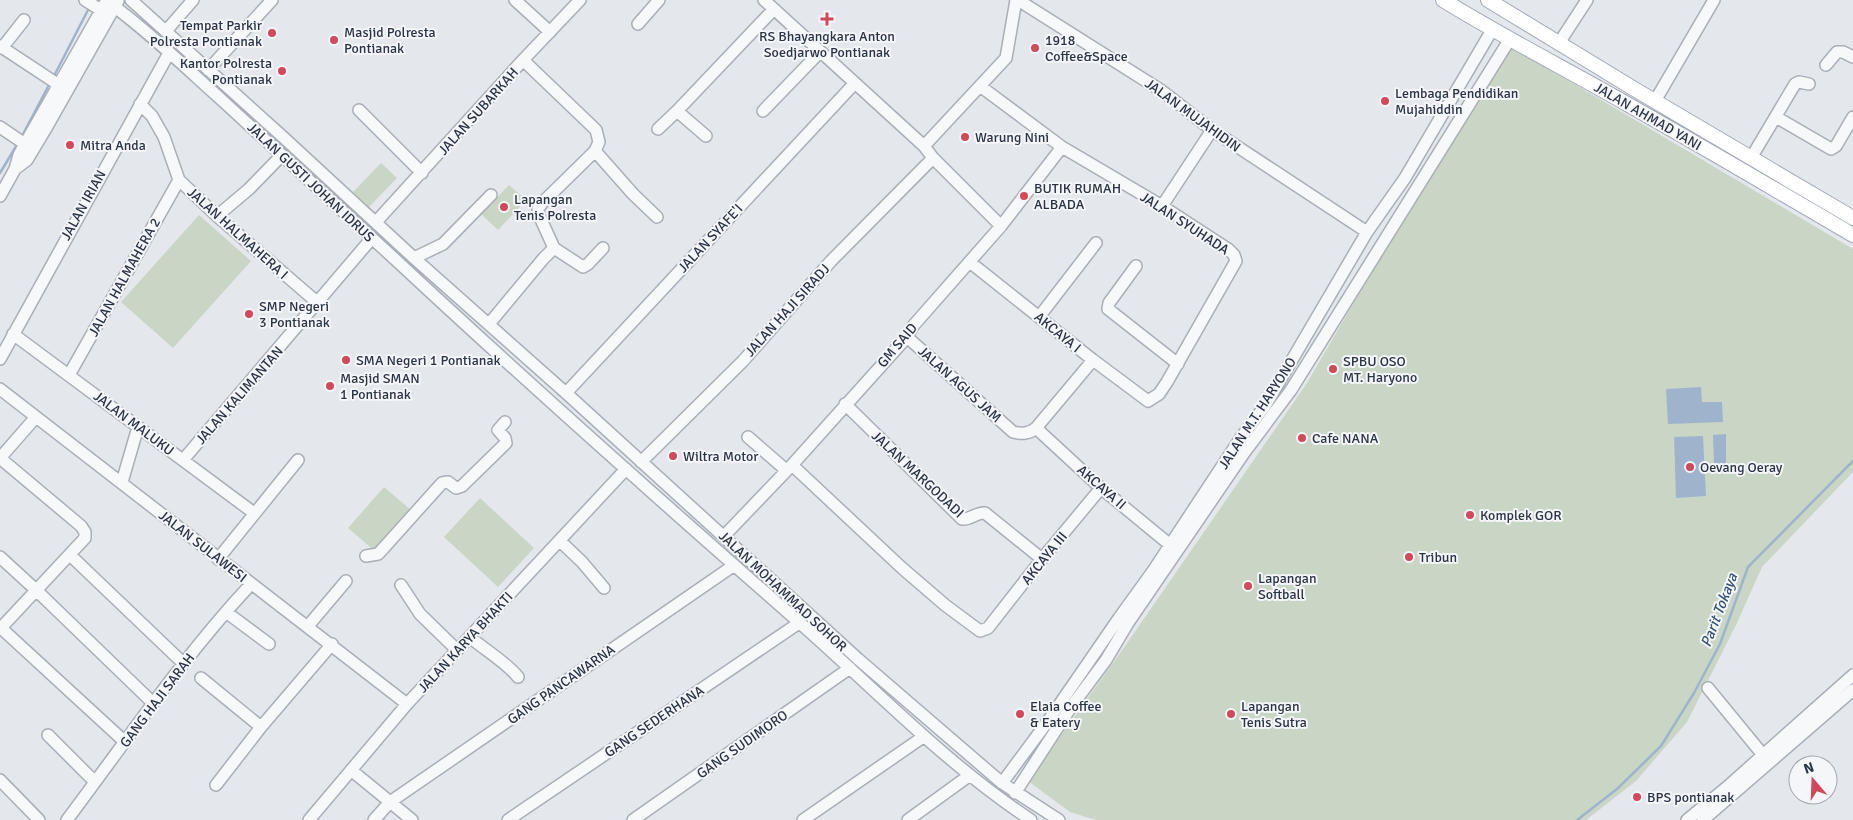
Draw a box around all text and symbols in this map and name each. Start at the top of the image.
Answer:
marker: RS Bhayangkara Anton Soedjarwo Pontianak [820,12,834,26]
place label: Tempat Parkir Polresta Pontianak [150,17,263,50]
place label: Masjid Polresta Pontianak [344,24,436,57]
marker: Tempat Parkir Polresta Pontianak [266,27,278,39]
place label: RS Bhayangkara Anton Soedjarwo Pontianak [759,28,895,61]
place label: 1918 Coffee&Space [1045,32,1128,65]
marker: Masjid Polresta Pontianak [328,34,340,46]
marker: 1918 Coffee&Space [1029,42,1041,54]
place label: Kantor Polresta Pontianak [180,55,272,88]
street label: JALAN SUBARKAH [435,64,522,159]
marker: Kantor Polresta Pontianak [276,65,288,77]
street label: JALAN MUJAHIDIN [1142,75,1244,156]
street label: JALAN AHMAD YANI [1591,79,1705,154]
place label: Lembaga Pendidikan Mujahiddin [1395,85,1518,118]
marker: Lembaga Pendidikan Mujahiddin [1379,95,1391,107]
street label: JALAN GUSTI JOHAN IDRUS [244,119,378,246]
place label: Warung Nini [975,129,1049,146]
marker: Warung Nini [959,131,971,143]
place label: Mitra Anda [80,137,146,154]
marker: Mitra Anda [64,139,76,151]
street label: JALAN IRIAN [57,167,110,243]
place label: BUTIK RUMAH ALBADA [1034,180,1121,213]
street label: JALAN HALMAHERA I [184,184,291,283]
street label: JALAN SYUHADA [1137,188,1233,259]
marker: BUTIK RUMAH ALBADA [1018,190,1030,202]
place label: Lapangan Tenis Polresta [514,191,596,224]
street label: JALAN SYAFE'I [674,200,746,276]
marker: Lapangan Tenis Polresta [498,201,510,213]
street label: JALAN HALMAHERA 2 [85,215,164,339]
street label: JALAN HAJI SIRADJ [741,261,833,360]
place label: SMP Negeri 3 Pontianak [259,298,330,331]
marker: SMP Negeri 3 Pontianak [243,308,255,320]
street label: AKCAYA I [1031,308,1084,356]
street label: GM SAID [874,320,921,371]
street label: JALAN AGUS JAM [914,342,1005,426]
street label: JALAN KALIMANTAN [192,343,287,448]
place label: SMA Negeri 1 Pontianak [356,352,501,369]
place label: SPBU OSO MT. Haryono [1343,353,1417,386]
marker: SMA Negeri 1 Pontianak [340,354,352,366]
street label: JALAN M.T. HARYONO [1215,354,1300,472]
marker: SPBU OSO MT. Haryono [1327,363,1339,375]
place label: Masjid SMAN 1 Pontianak [340,370,420,403]
marker: Masjid SMAN 1 Pontianak [324,380,336,392]
street label: JALAN MALUKU [90,388,177,459]
street label: JALAN MARGODADI [868,427,967,521]
place label: Cafe NANA [1312,430,1379,447]
marker: Cafe NANA [1296,432,1308,444]
place label: Wiltra Motor [683,448,759,465]
marker: Wiltra Motor [667,450,679,462]
place label: Oevang Oeray [1700,459,1783,476]
marker: Oevang Oeray [1684,461,1696,473]
street label: AKCAYA II [1074,462,1130,513]
street label: JALAN SULAWESI [155,507,250,586]
place label: Komplek GOR [1480,507,1562,524]
marker: Komplek GOR [1464,509,1476,521]
street label: JALAN MOHAMMAD SOHOR [715,528,850,655]
street label: AKCAYA III [1018,528,1071,588]
place label: Tribun [1419,549,1457,566]
marker: Tribun [1403,551,1415,563]
place label: Lapangan Softball [1258,570,1317,603]
water label: Parit Tokaya [1697,570,1741,649]
marker: Lapangan Softball [1242,580,1254,592]
street label: JALAN KARYA BHAKTI [414,588,516,696]
street label: GANG PANCAWARNA [504,641,619,728]
street label: GANG HAJI SARAH [116,650,198,751]
street label: GANG SEDERHANA [601,682,708,761]
place label: Elaia Coffee & Eatery [1030,698,1102,731]
place label: Lapangan Tenis Sutra [1241,698,1307,731]
street label: GANG SUDIMORO [693,707,791,782]
marker: Elaia Coffee & Eatery [1014,708,1026,720]
marker: Lapangan Tenis Sutra [1225,708,1237,720]
north arrow [1788,755,1838,805]
text: N [1802,759,1816,778]
place label: BPS pontianak [1647,789,1734,806]
marker: BPS pontianak [1631,791,1643,803]

